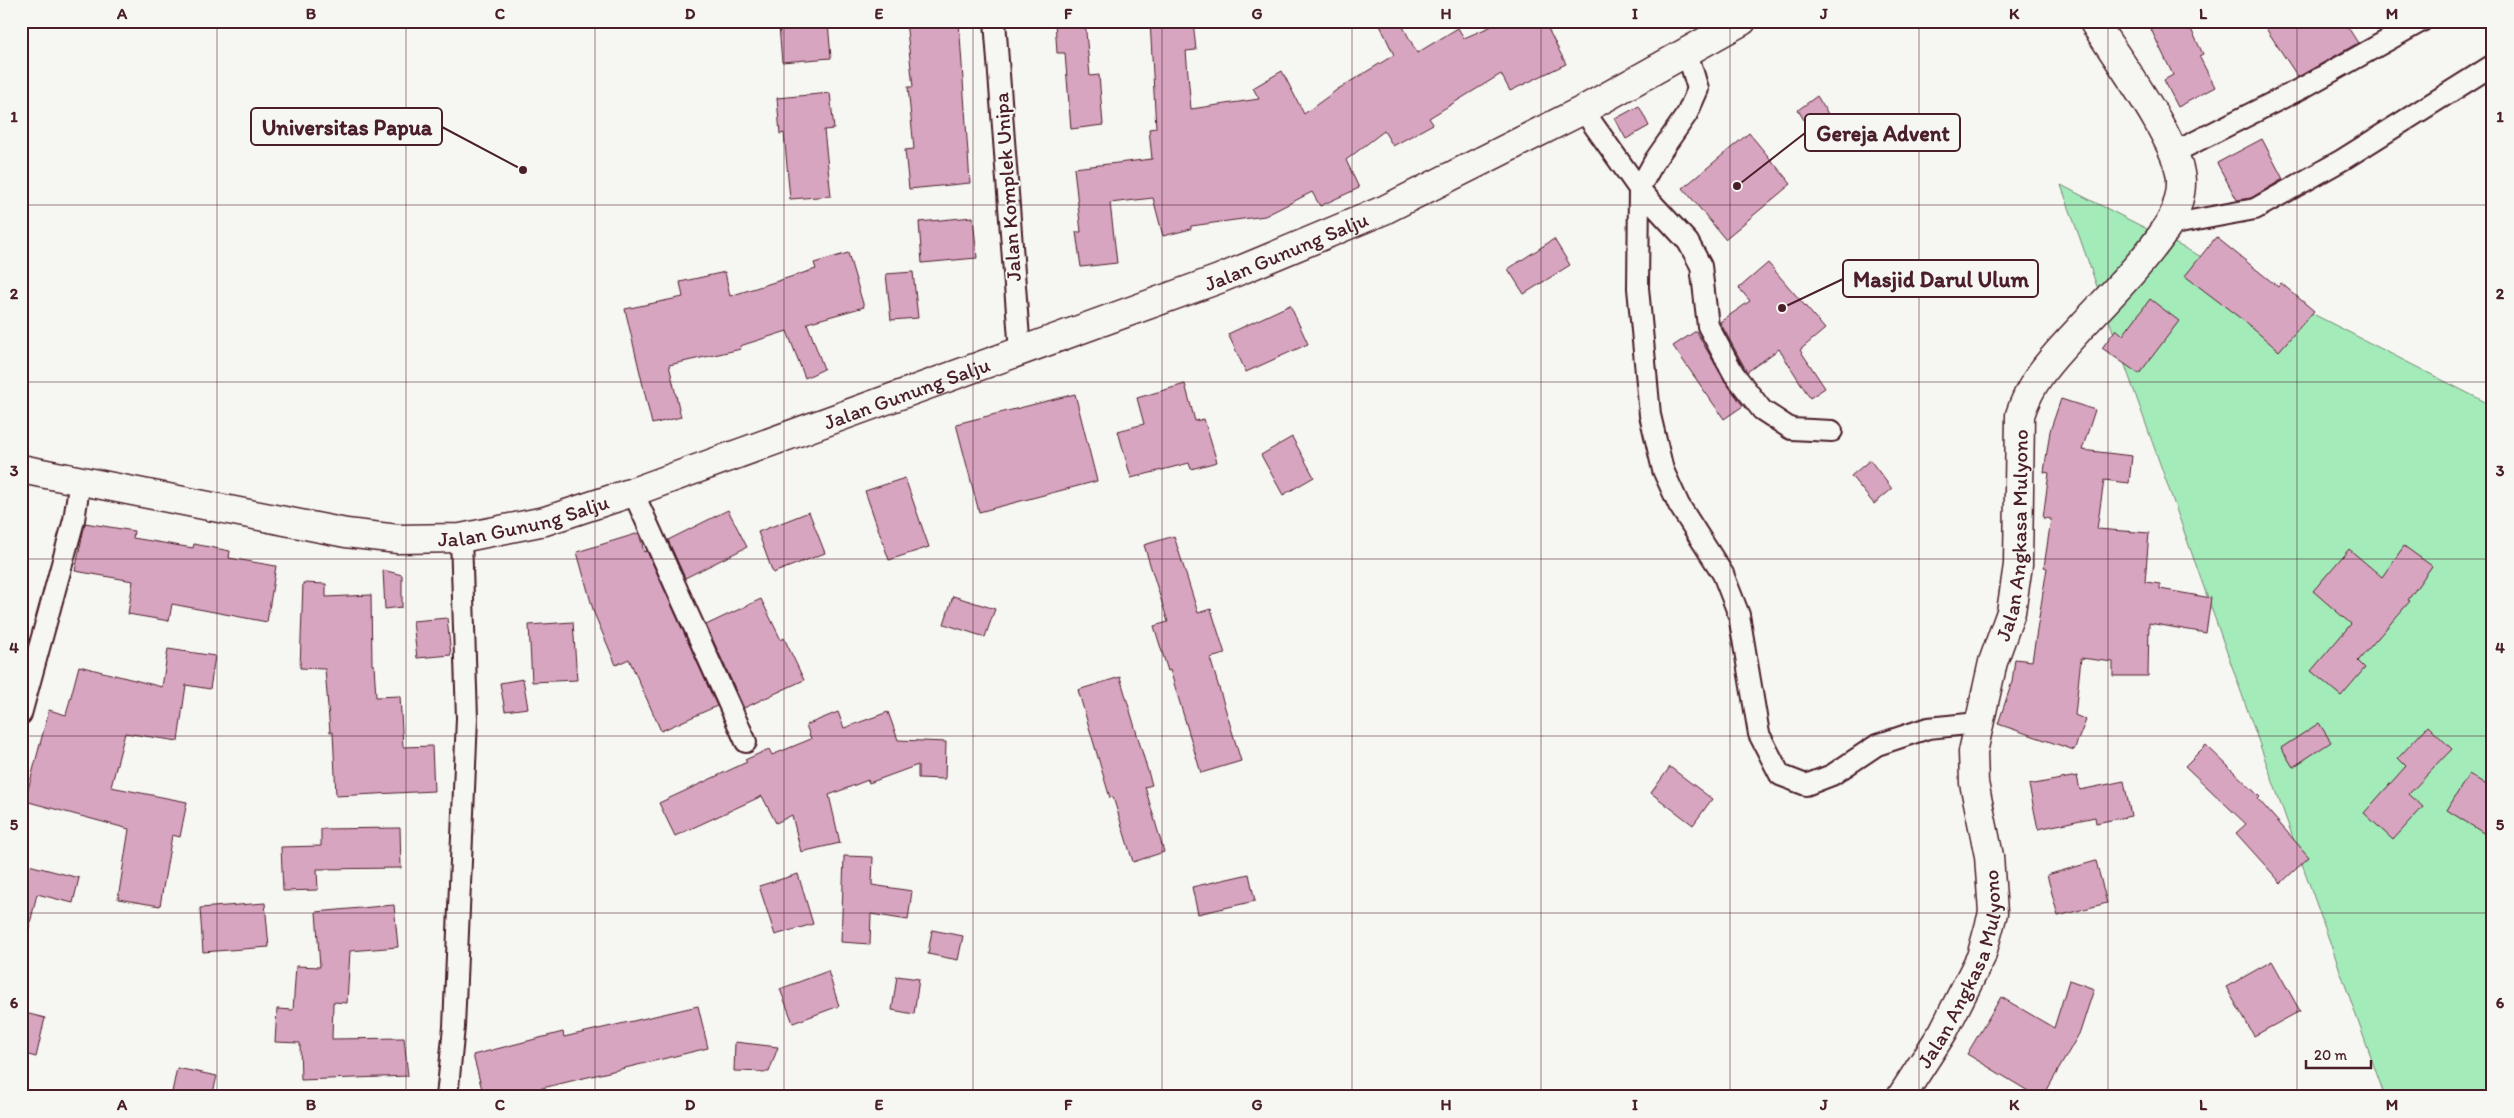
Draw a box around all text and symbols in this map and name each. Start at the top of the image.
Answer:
text: A [116,4,128,23]
text: B [306,4,317,23]
text: C [495,4,506,23]
text: D [685,4,696,23]
text: E [875,4,884,23]
text: F [1064,4,1073,23]
text: G [1251,4,1263,23]
text: H [1440,4,1452,23]
text: I [1632,4,1638,23]
text: J [1819,4,1828,23]
text: K [2009,4,2020,23]
text: L [2199,4,2208,23]
text: M [2386,4,2398,23]
street label: Jalan Komplek Unipa [988,92,1026,282]
text: 1 [10,107,18,126]
text: 1 [2496,107,2504,126]
callout: Universitas Papua [251,108,442,145]
text: Universitas Papua [262,114,433,141]
callout: Gereja Advent [1805,114,1960,151]
text: Gereja Advent [1816,120,1950,147]
street label: Jalan Gunung Salju [1201,206,1372,296]
callout: Masjid Darul Ulum [1843,260,2038,297]
text: Masjid Darul Ulum [1853,266,2029,293]
text: 2 [10,284,19,303]
text: 2 [2496,284,2505,303]
street label: Jalan Gunung Salju [820,351,993,434]
street label: Jalan Angkasa Mulyono [1989,429,2032,644]
text: 3 [10,461,19,480]
text: 3 [2496,461,2505,480]
street label: Jalan Gunung Salju [438,488,612,551]
text: 4 [9,638,19,657]
text: 4 [2495,638,2505,657]
text: 5 [10,815,19,834]
text: 5 [2496,815,2505,834]
street label: Jalan Angkasa Mulyono [1911,869,2005,1072]
text: 6 [10,993,19,1012]
text: 6 [2496,993,2505,1012]
scale bar [2306,1038,2372,1070]
text: 20 m [2314,1046,2348,1064]
text: A [116,1095,128,1114]
text: B [306,1095,317,1114]
text: C [495,1095,506,1114]
text: D [685,1095,696,1114]
text: E [875,1095,884,1114]
text: F [1064,1095,1073,1114]
text: G [1251,1095,1263,1114]
text: H [1440,1095,1452,1114]
text: I [1632,1095,1638,1114]
text: J [1819,1095,1828,1114]
text: K [2009,1095,2020,1114]
text: L [2199,1095,2208,1114]
text: M [2386,1095,2398,1114]

